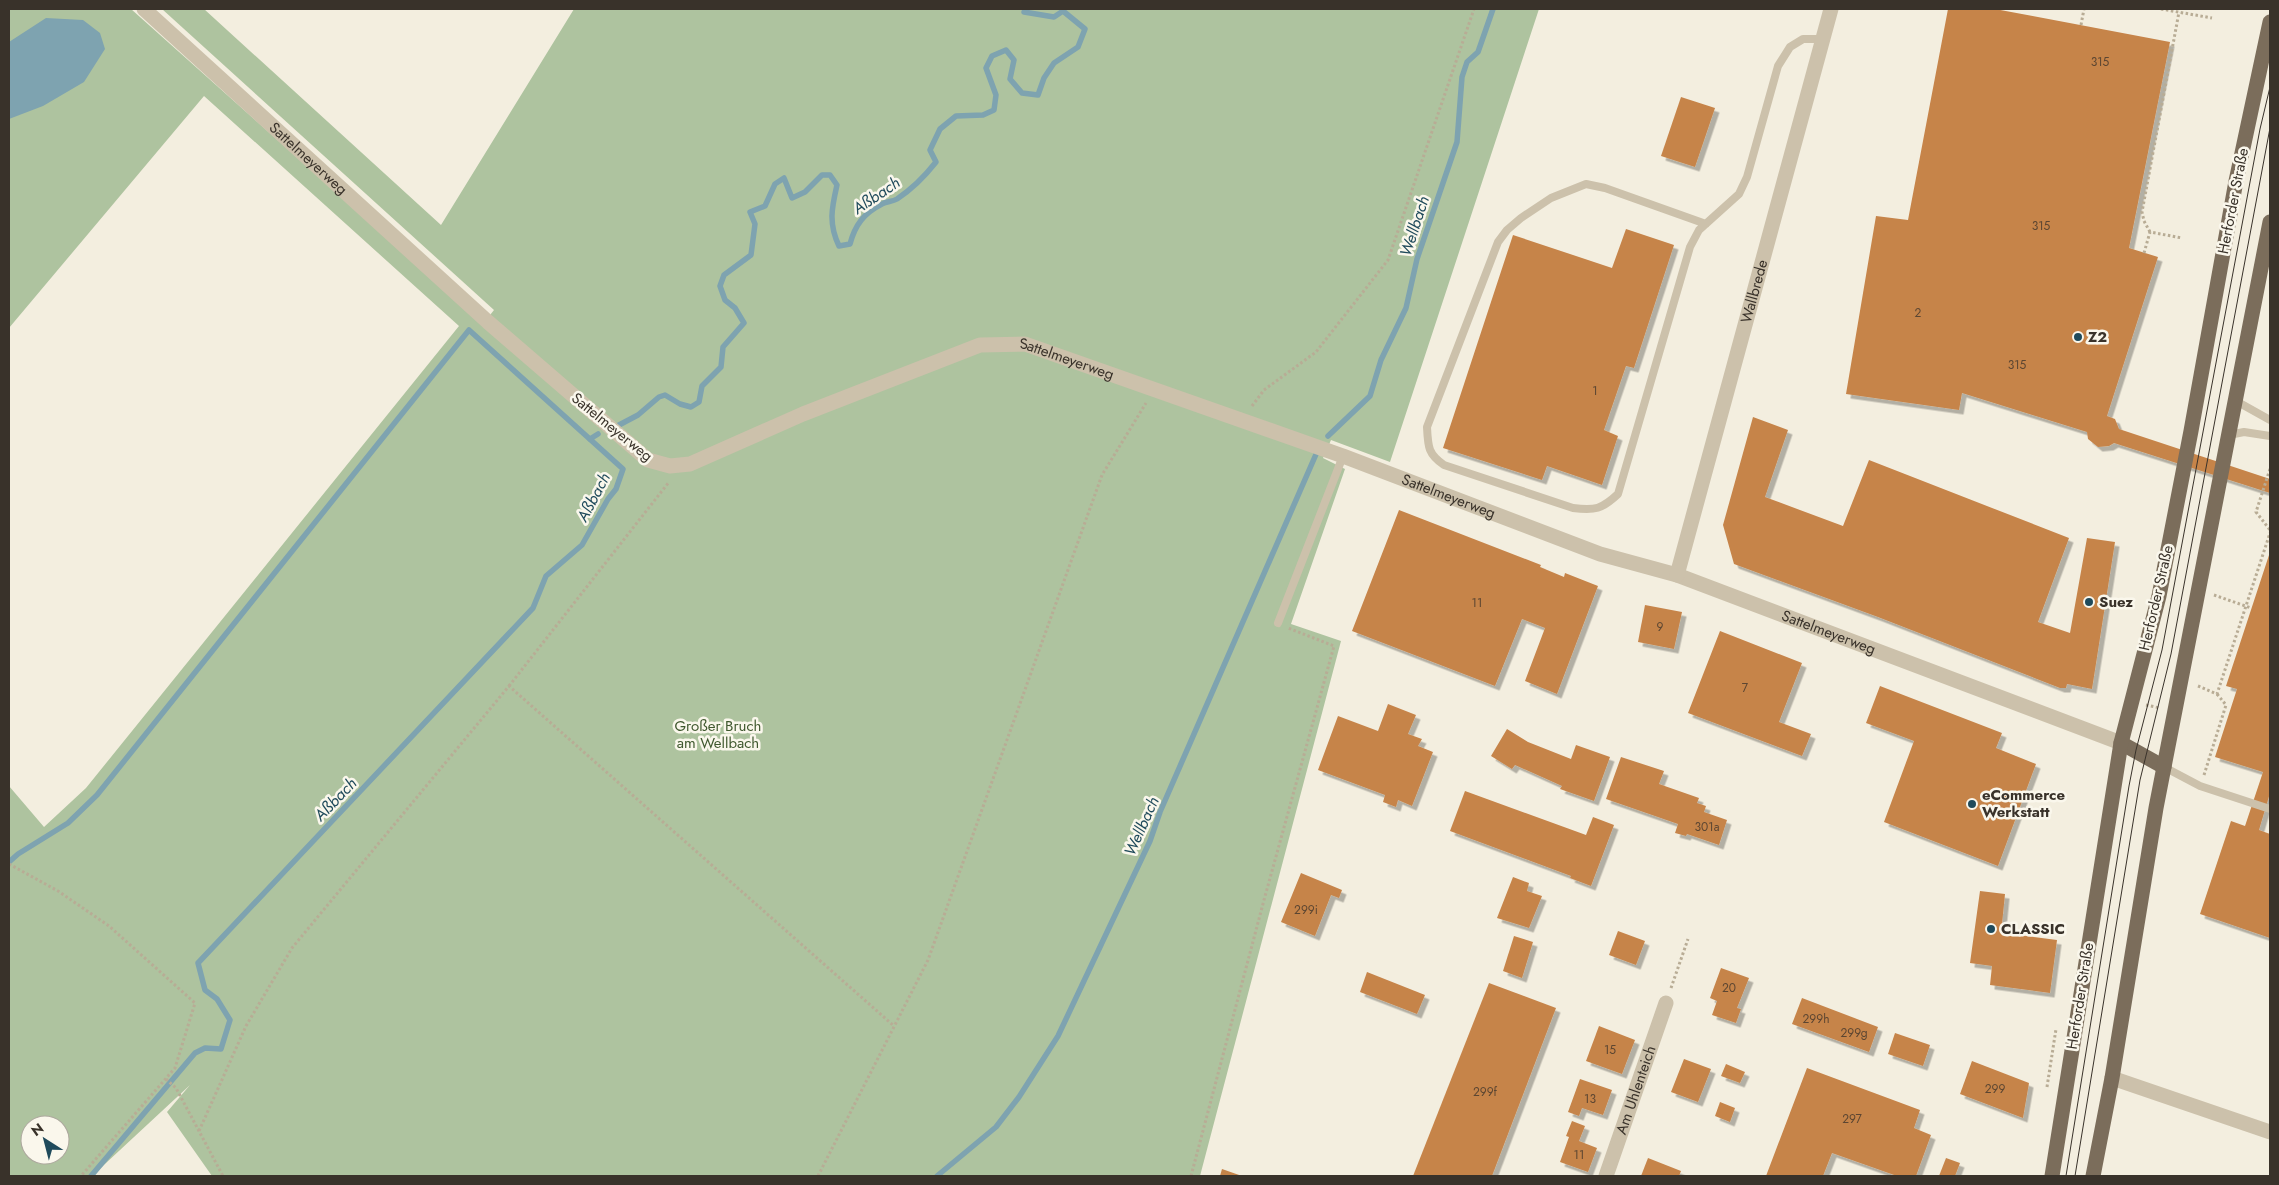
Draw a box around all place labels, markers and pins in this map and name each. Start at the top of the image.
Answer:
place label: Z2 [2088,326,2107,348]
marker: Z2 [2072,331,2084,343]
place label: Suez [2099,591,2133,613]
marker: Suez [2083,596,2095,608]
place label: eCommerce Werkstatt [1982,784,2066,823]
marker: eCommerce Werkstatt [1966,798,1978,810]
place label: CLASSIC [2001,918,2065,940]
marker: CLASSIC [1985,923,1997,935]

